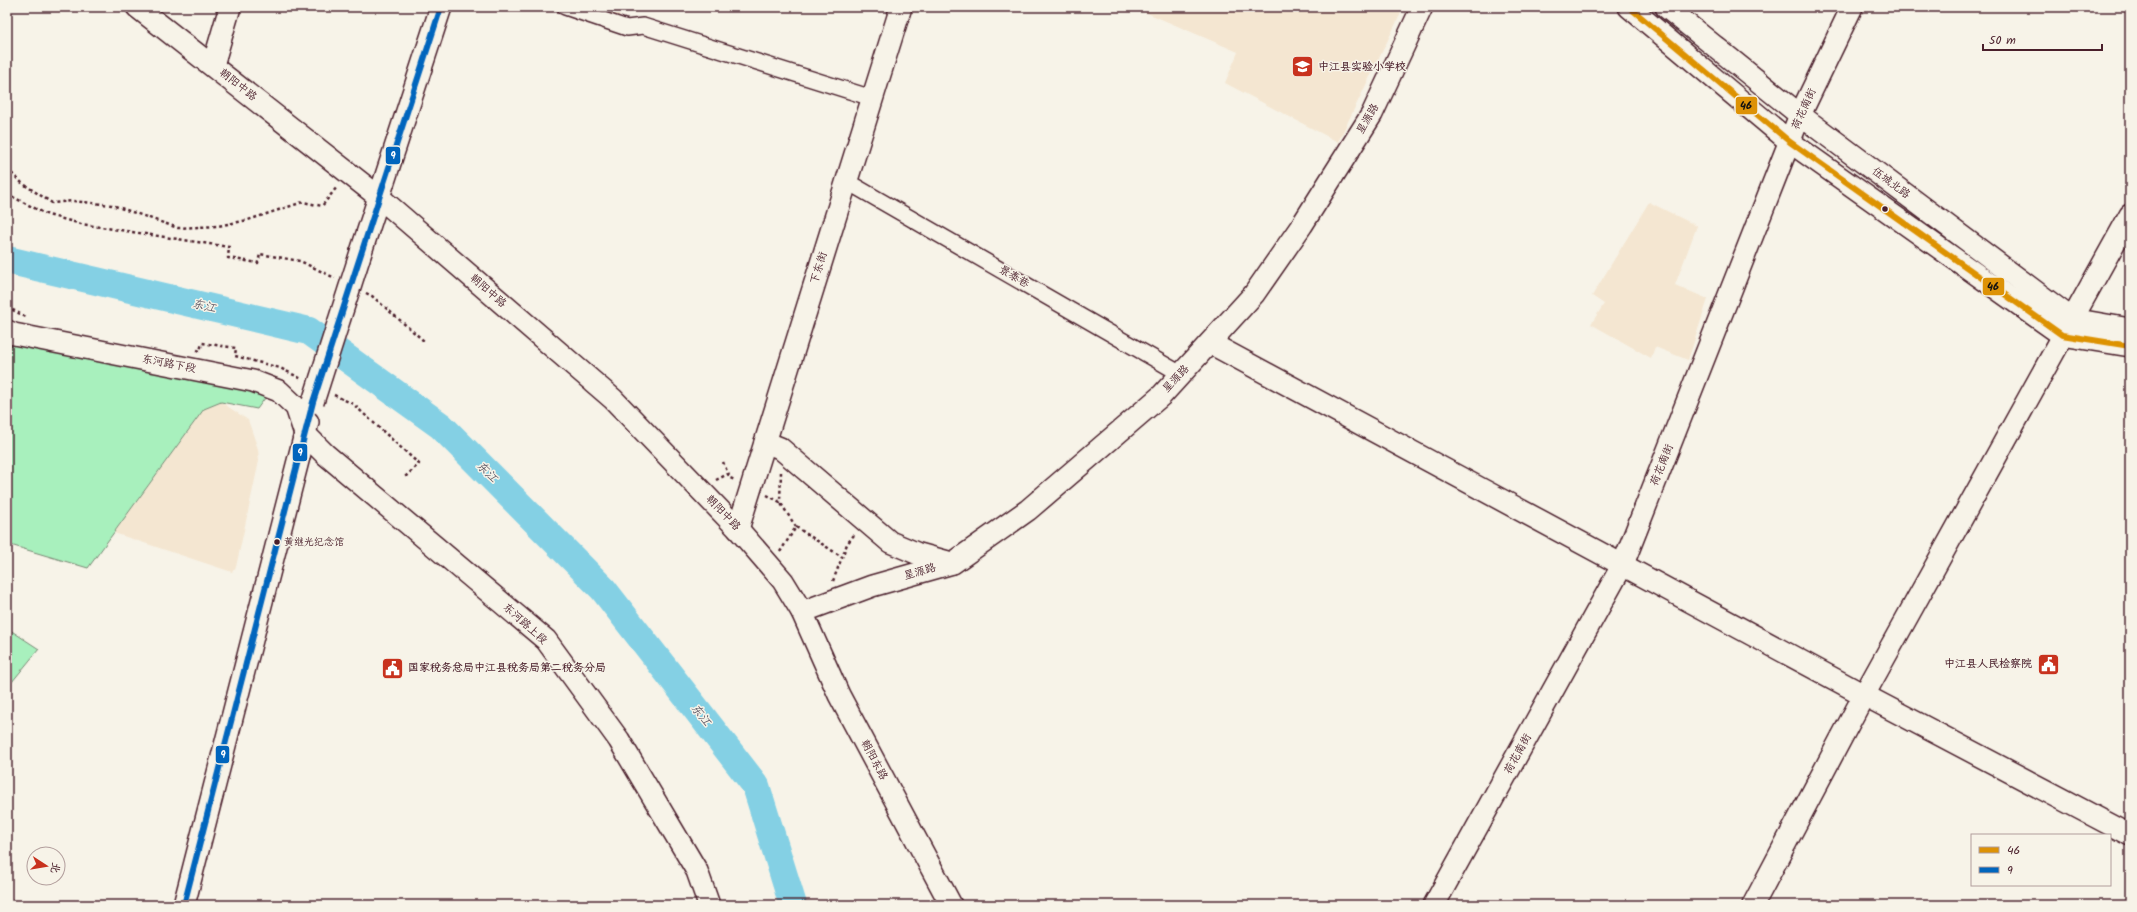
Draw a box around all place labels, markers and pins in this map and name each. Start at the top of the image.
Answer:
school or university icon: 中江县实验小学校 [1290,54,1316,80]
place label: 中江县实验小学校 [1318,58,1406,76]
unlabelled marker [1880,204,1890,214]
place label: 黄继光纪念馆 [284,534,344,550]
marker: 黄继光纪念馆 [272,537,282,547]
public building icon: 中江县人民检察院 [2035,651,2061,677]
public building icon: 国家税务总局中江县税务局第二税务分局 [379,655,405,681]
place label: 中江县人民检察院 [1944,655,2032,673]
place label: 国家税务总局中江县税务局第二税务分局 [408,659,606,677]

